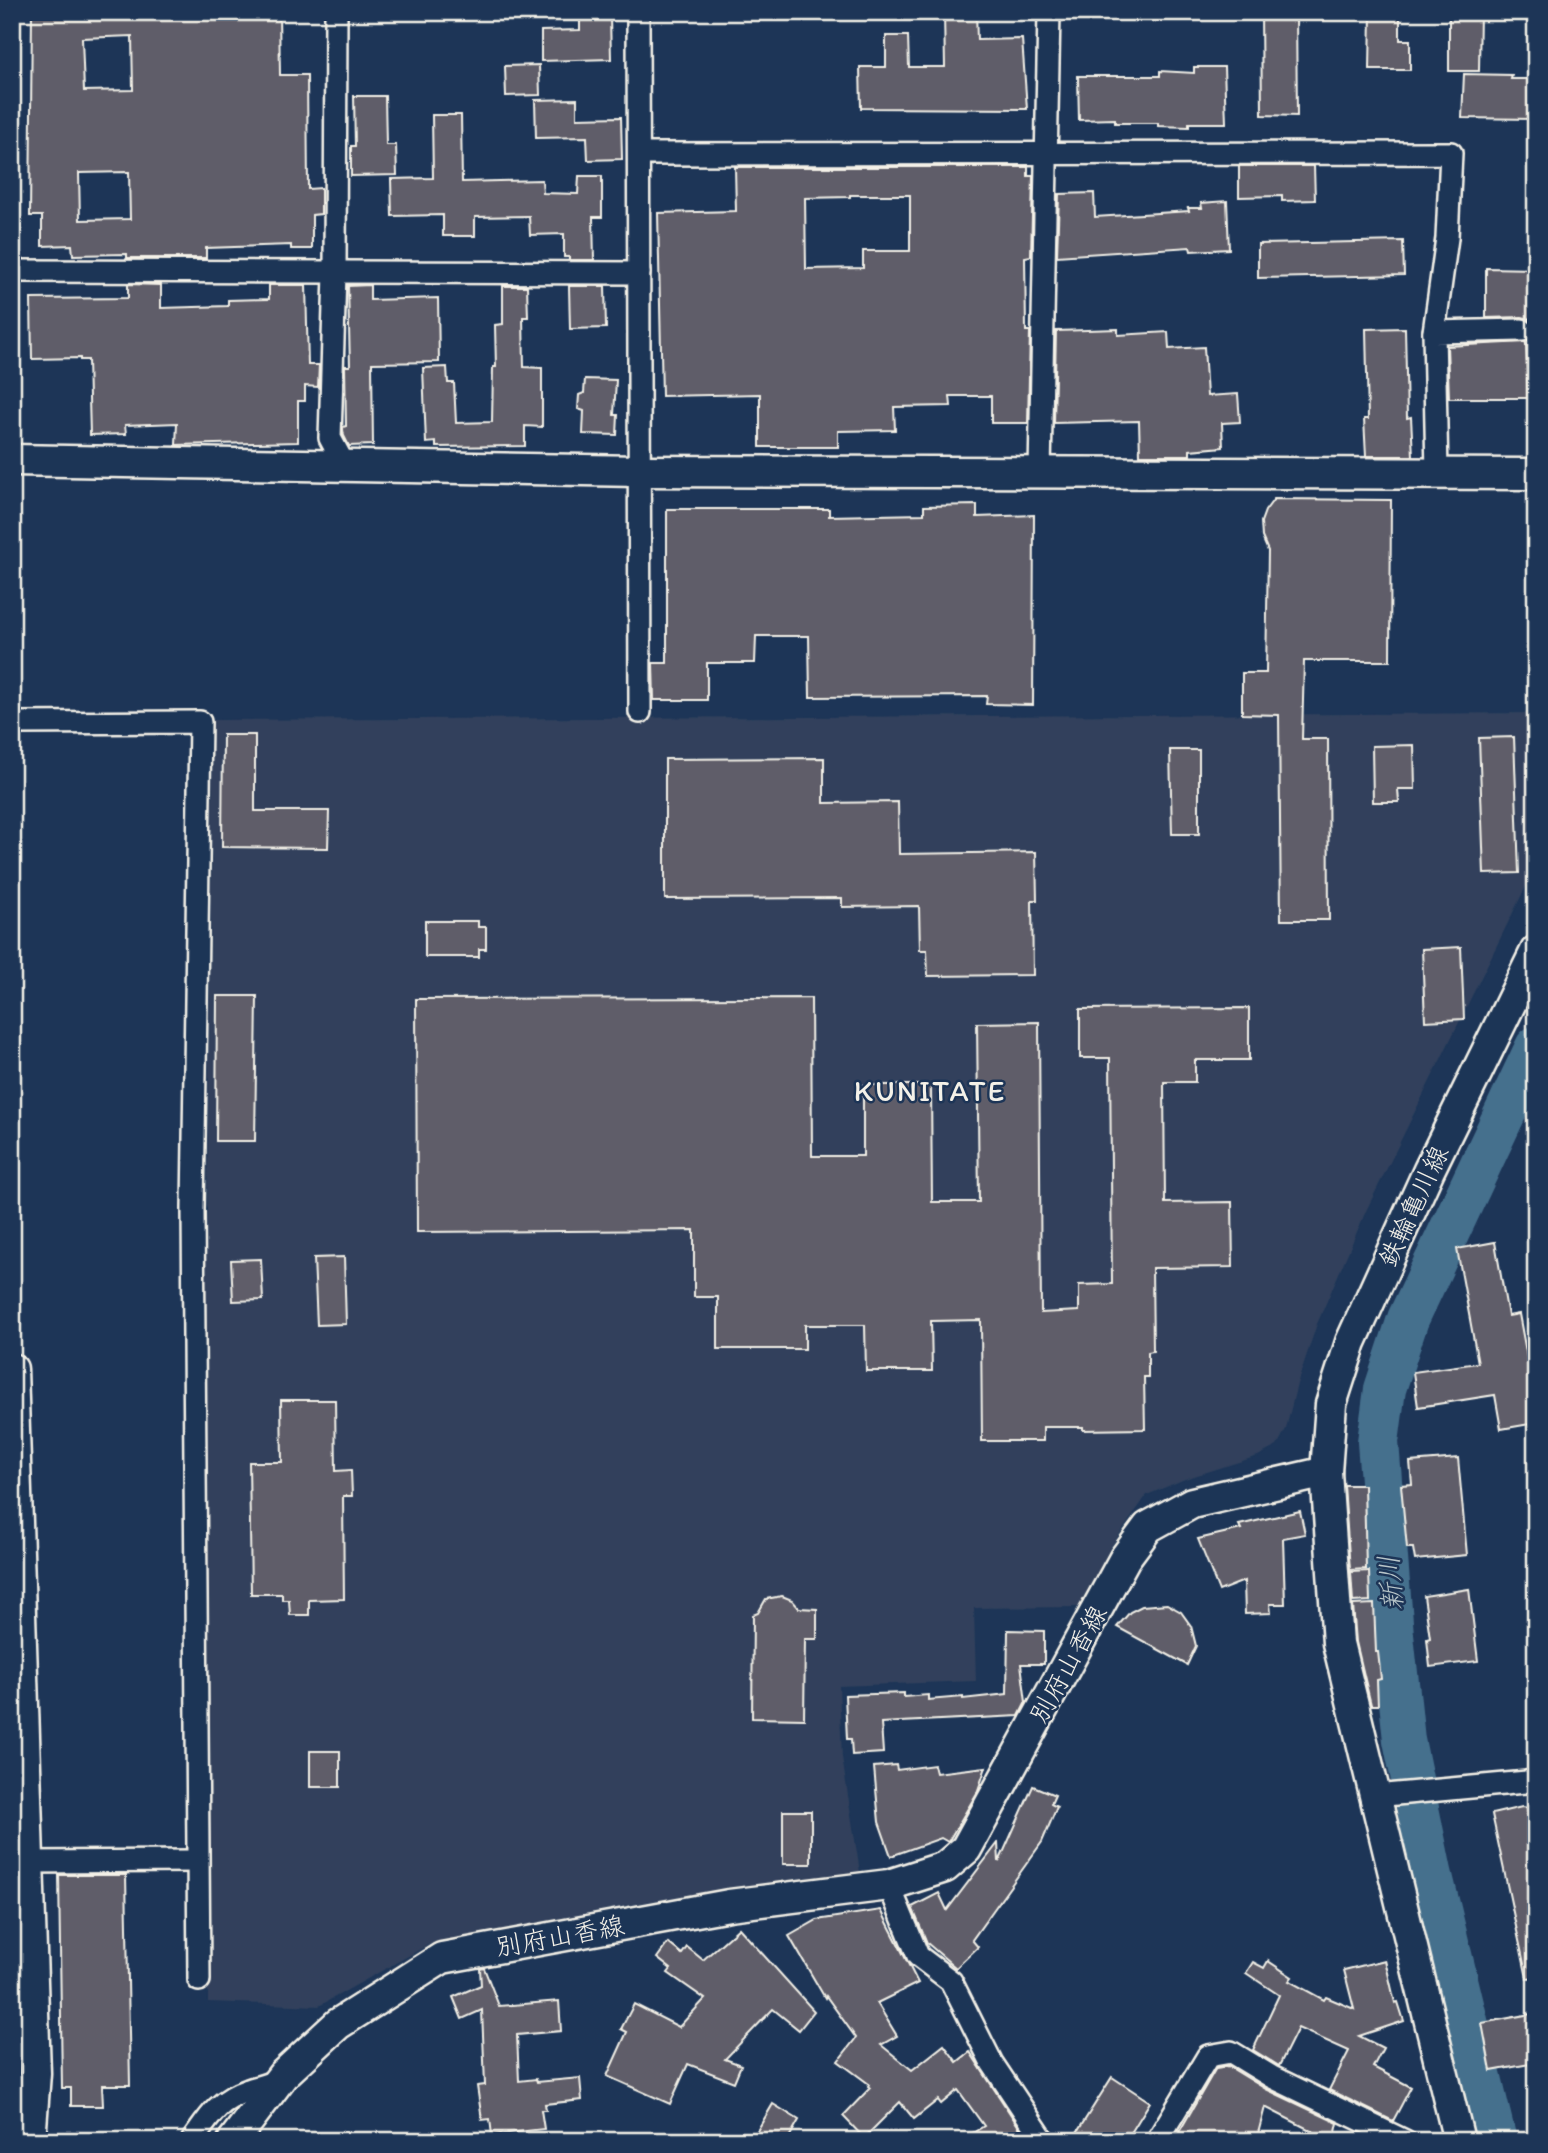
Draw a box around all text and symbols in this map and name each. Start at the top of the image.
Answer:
district label: KUNITATE [854,1072,1006,1109]
street label: 鉄輪亀川線 [1371,1140,1455,1272]
water label: 新川 [1371,1554,1409,1612]
street label: 別府山香線 [1022,1599,1114,1729]
street label: 別府山香線 [493,1909,627,1963]

